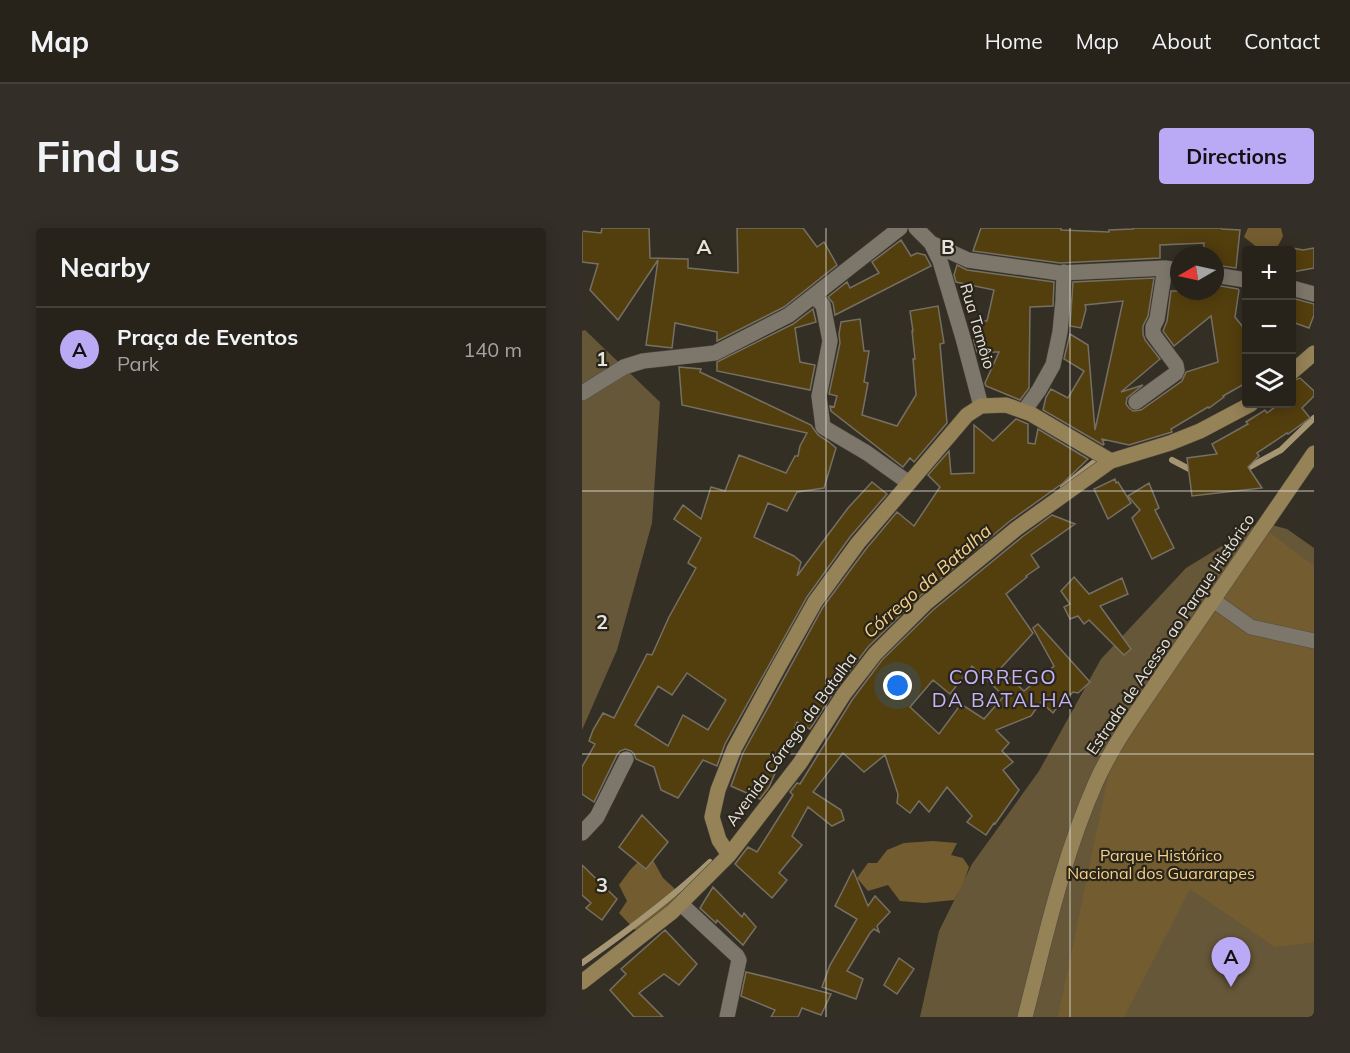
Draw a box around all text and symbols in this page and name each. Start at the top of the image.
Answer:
text: Map [30,24,89,59]
text: Home [985,28,1043,54]
text: Map [1076,28,1119,54]
text: About [1152,28,1211,54]
text: Contact [1244,28,1320,54]
button: Directions [1159,128,1314,184]
text: Find us [36,130,180,183]
text: A [697,234,712,259]
text: B [941,234,955,259]
north arrow [1170,246,1224,300]
map controls [1242,246,1296,408]
button: + [1242,246,1296,300]
text: Nearby [60,251,150,284]
street label: Rua Tamôio [956,281,1000,371]
button: − [1242,300,1296,354]
text: Praça de Eventos [117,323,298,351]
text: A [72,337,87,362]
text: 140 m [463,337,522,362]
text: 1 [596,346,608,371]
text: Park [117,351,159,376]
button: layers [1242,354,1296,408]
street label: Estrada de Acesso ao Parque Histórico [1082,510,1258,758]
water label: Córrego da Batalha [858,519,996,643]
text: 2 [596,609,608,634]
street label: Avenida Córrego da Batalha [721,648,861,830]
district label: CORREGO DA BATALHA [932,664,1074,712]
your location [883,671,912,700]
park label: Parque Histórico Nacional dos Guararapes [1067,845,1255,883]
text: 3 [596,872,608,897]
pin: A [1212,938,1250,987]

